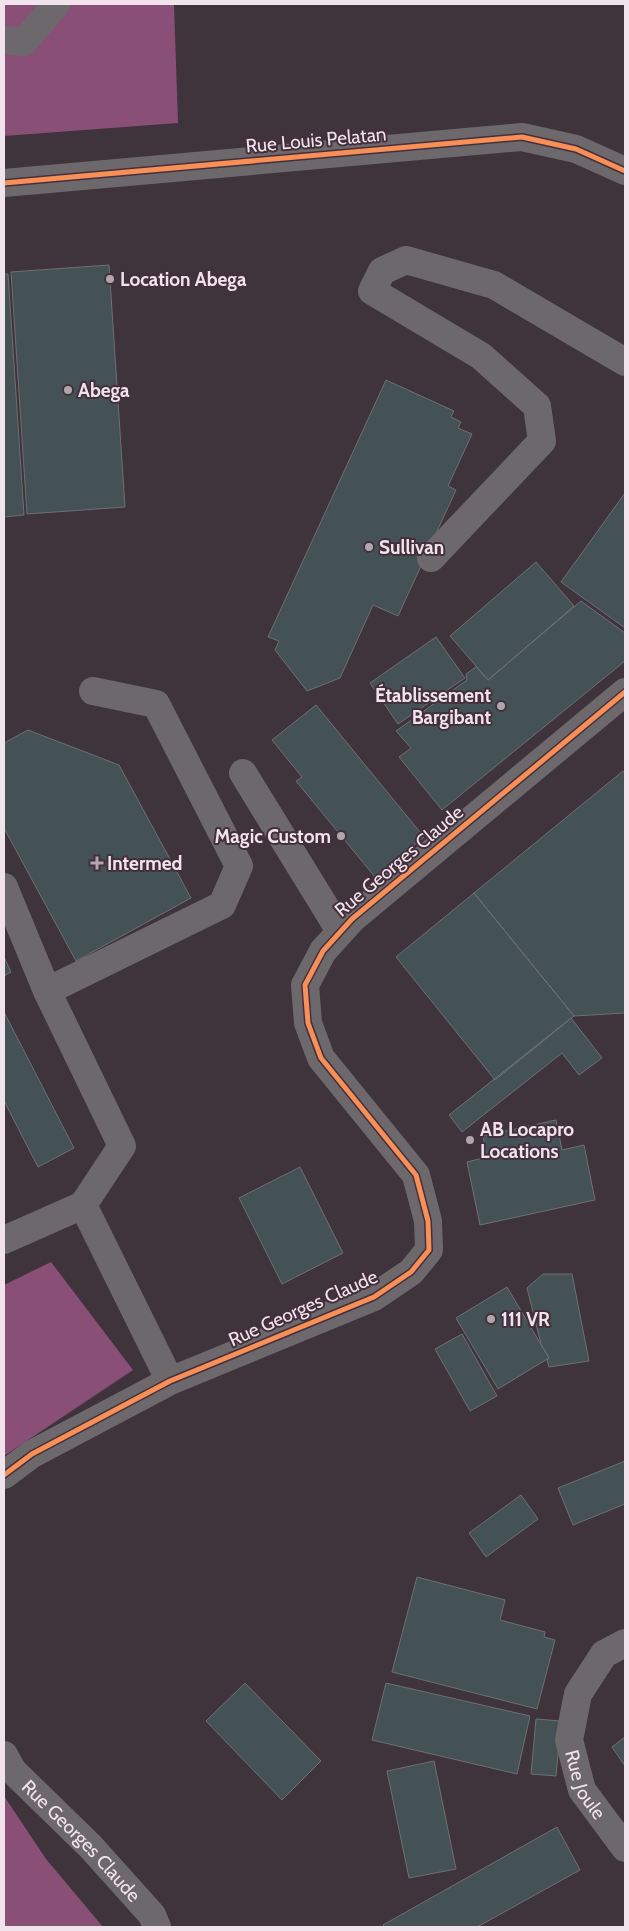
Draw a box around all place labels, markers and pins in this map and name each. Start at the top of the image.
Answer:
place label: Location Abega [120,268,247,291]
marker: Location Abega [104,273,116,285]
place label: Abega [78,379,130,402]
marker: Abega [62,384,74,396]
place label: Sullivan [379,536,444,559]
marker: Sullivan [363,541,375,553]
place label: Établissement Bargibant [375,683,491,729]
marker: Établissement Bargibant [495,700,507,712]
place label: Magic Custom [215,825,331,848]
marker: Magic Custom [335,830,347,842]
place label: Intermed [107,852,182,875]
marker: Intermed [91,857,103,869]
place label: AB Locapro Locations [480,1118,574,1163]
marker: AB Locapro Locations [464,1134,476,1146]
place label: 111 VR [501,1308,550,1331]
marker: 111 VR [485,1313,497,1325]

